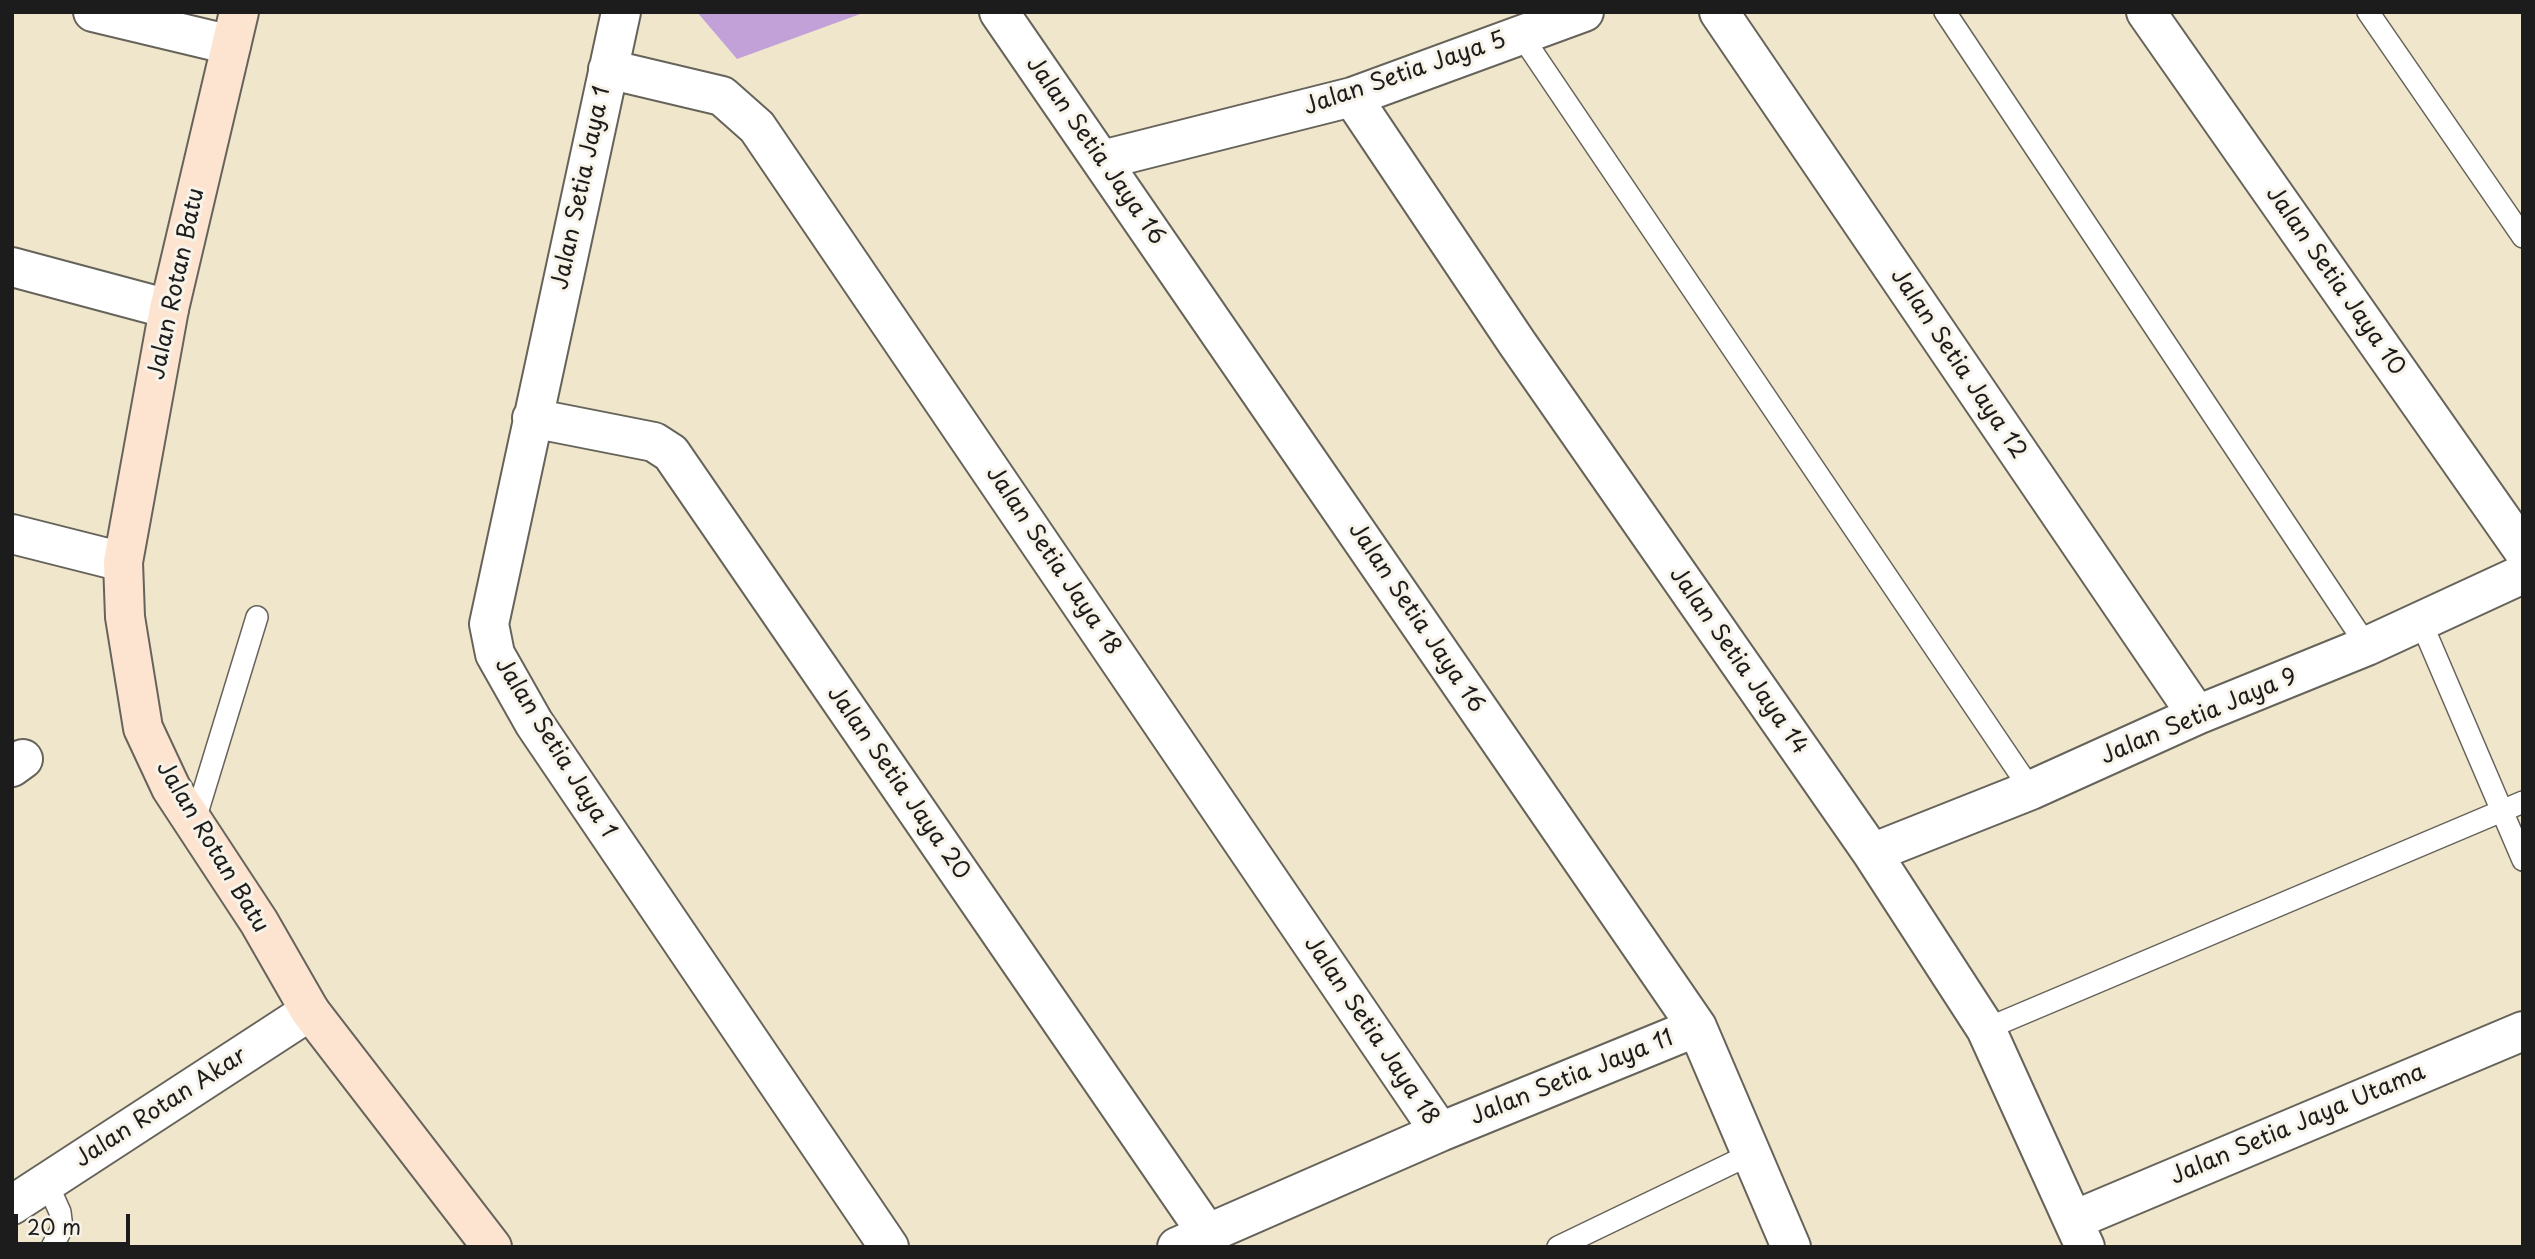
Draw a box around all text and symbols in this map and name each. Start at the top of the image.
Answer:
street label: Jalan Setia Jaya 5 [1300,26,1510,122]
street label: Jalan Setia Jaya 16 [1020,52,1170,250]
street label: Jalan Setia Jaya 1 [547,84,617,292]
street label: Jalan Setia Jaya 10 [2259,181,2411,381]
street label: Jalan Rotan Batu [143,186,211,382]
street label: Jalan Setia Jaya 12 [1884,264,2032,464]
street label: Jalan Setia Jaya 18 [980,461,1126,661]
street label: Jalan Setia Jaya 16 [1342,518,1490,718]
street label: Jalan Setia Jaya 14 [1663,562,1813,760]
street label: Jalan Setia Jaya 1 [488,653,622,843]
street label: Jalan Setia Jaya 9 [2097,663,2301,771]
street label: Jalan Setia Jaya 20 [821,681,975,885]
street label: Jalan Rotan Batu [150,756,274,938]
street label: Jalan Setia Jaya 18 [1298,931,1444,1131]
street label: Jalan Setia Jaya 11 [1466,1025,1678,1131]
street label: Jalan Rotan Akar [70,1042,252,1174]
street label: Jalan Setia Jaya Utama [2166,1059,2430,1191]
scale bar [18,1200,133,1244]
text: 20 m [27,1210,81,1242]

